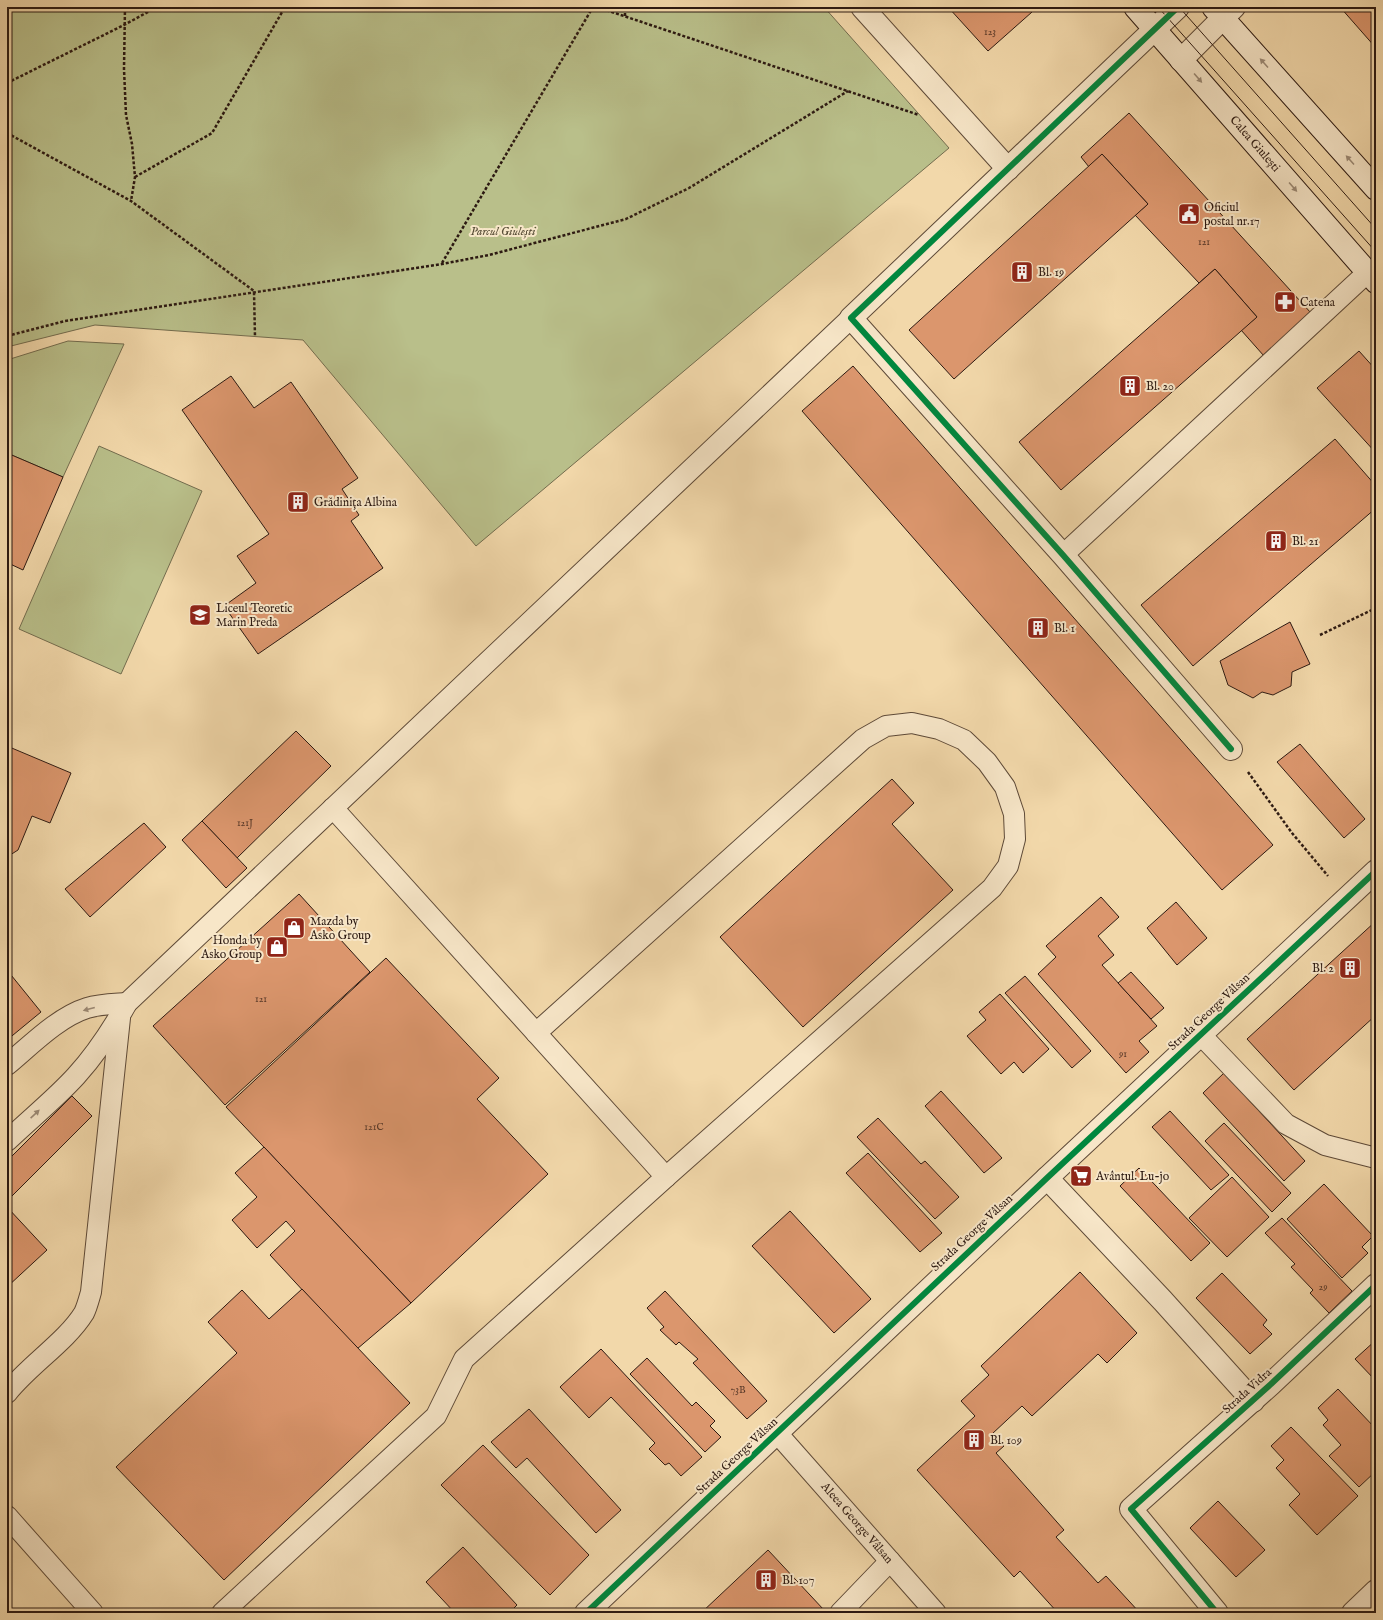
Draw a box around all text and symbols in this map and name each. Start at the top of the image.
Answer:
house number: 123 [984,26,996,39]
one-way arrow [1259,58,1268,68]
one-way arrow [1193,73,1202,84]
street label: Calea Giulești [1227,113,1283,175]
one-way arrow [1345,155,1355,165]
one-way arrow [1288,181,1297,192]
place label: Oficiul postal nr.17 [1204,200,1260,230]
public building icon: Oficiul postal nr.17 [1176,201,1202,227]
park label: Parcul Giulești [470,224,537,239]
house number: 121 [1198,236,1210,249]
building icon: Bl. 19 [1009,259,1035,285]
place label: Bl. 19 [1038,265,1064,280]
pharmacy icon: Catena [1272,289,1298,315]
place label: Catena [1300,295,1336,310]
building icon: Bl. 20 [1117,373,1143,399]
place label: Bl. 20 [1146,379,1174,394]
building icon: Grădinița Albina [285,489,311,515]
place label: Grădinița Albina [314,495,398,510]
building icon: Bl. 21 [1263,528,1289,554]
place label: Bl. 21 [1292,534,1319,549]
place label: Liceul Teoretic Marin Preda [216,601,292,630]
school or university icon: Liceul Teoretic Marin Preda [187,602,213,628]
building icon: Bl. 1 [1025,615,1051,641]
place label: Bl. 1 [1054,621,1075,636]
house number: 121J [237,817,253,830]
place label: Mazda by Asko Group [309,914,371,944]
shop icon: Mazda by Asko Group [281,915,307,941]
place label: Honda by Asko Group [200,933,262,963]
shop icon: Honda by Asko Group [264,934,290,960]
building icon: Bl. 2 [1337,955,1363,981]
place label: Bl. 2 [1312,961,1334,976]
street label: Strada George Vâlsan [1165,970,1253,1054]
house number: 121 [255,993,267,1006]
one-way arrow [83,1006,95,1012]
house number: 91 [1118,1048,1127,1061]
one-way arrow [30,1110,40,1119]
house number: 121C [364,1121,384,1134]
supermarket icon: Avântul. Lu-jo [1068,1163,1094,1189]
place label: Avântul. Lu-jo [1095,1169,1170,1184]
street label: Strada George Vâlsan [928,1191,1016,1275]
house number: 29 [1318,1281,1328,1294]
street label: Strada Vidra [1219,1364,1275,1417]
house number: 73B [730,1384,746,1397]
street label: Strada George Vâlsan [693,1414,781,1498]
building icon: Bl. 109 [961,1427,987,1453]
place label: Bl. 109 [990,1433,1022,1448]
street label: Aleea George Vâlsan [817,1479,897,1567]
building icon: Bl. 107 [753,1567,779,1593]
place label: Bl. 107 [782,1573,814,1588]

